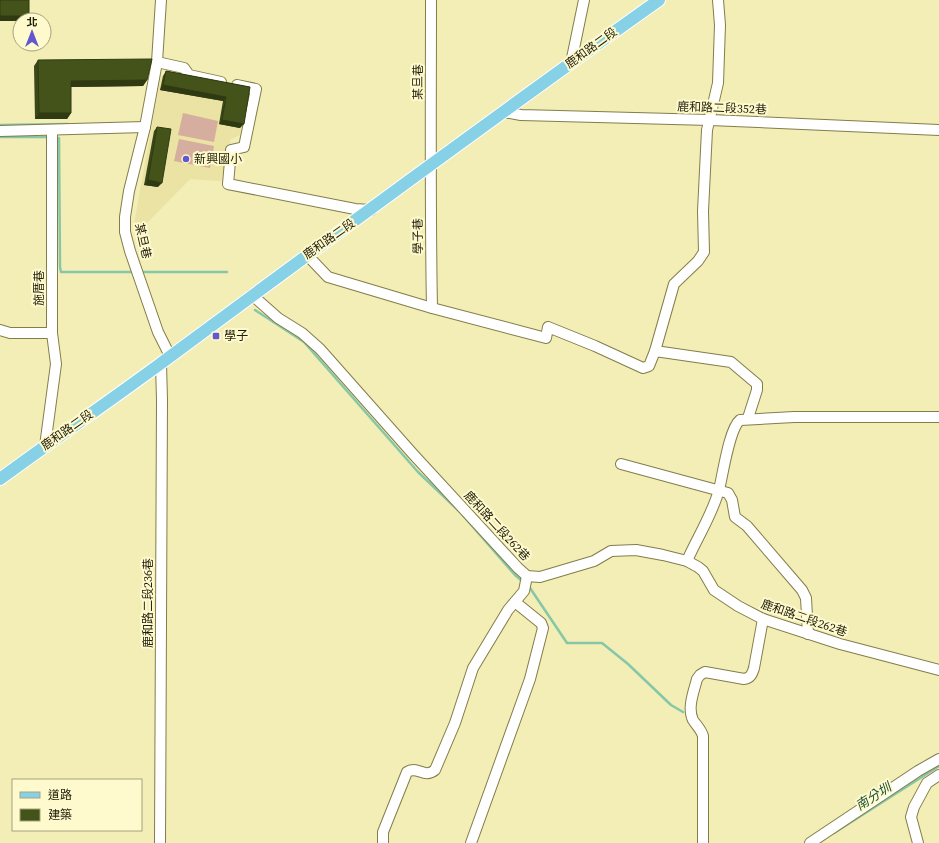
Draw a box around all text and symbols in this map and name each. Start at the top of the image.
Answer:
north arrow [12,12,52,52]
text: 北 [27,15,38,30]
street label: 鹿和路二段 [562,24,620,72]
street label: 某旦巷 [410,64,426,100]
street label: 鹿和路二段352巷 [677,98,767,118]
place label: 新興國小 [194,151,242,167]
marker: 新興國小 [181,154,191,164]
street label: 鹿和路二段 [300,215,358,263]
street label: 學子巷 [410,218,426,254]
street label: 某旦巷 [131,222,155,260]
street label: 施厝巷 [31,270,47,306]
place label: 學子 [224,328,248,344]
marker: 學子 [211,331,221,341]
street label: 鹿和路二段 [38,406,96,454]
street label: 鹿和路二段262巷 [460,488,534,564]
street label: 鹿和路二段236巷 [140,558,156,648]
street label: 鹿和路二段262巷 [759,596,849,640]
water label: 南分圳 [852,778,896,814]
legend [12,779,142,831]
text: 道路 [48,787,72,803]
text: 建築 [48,807,72,823]

